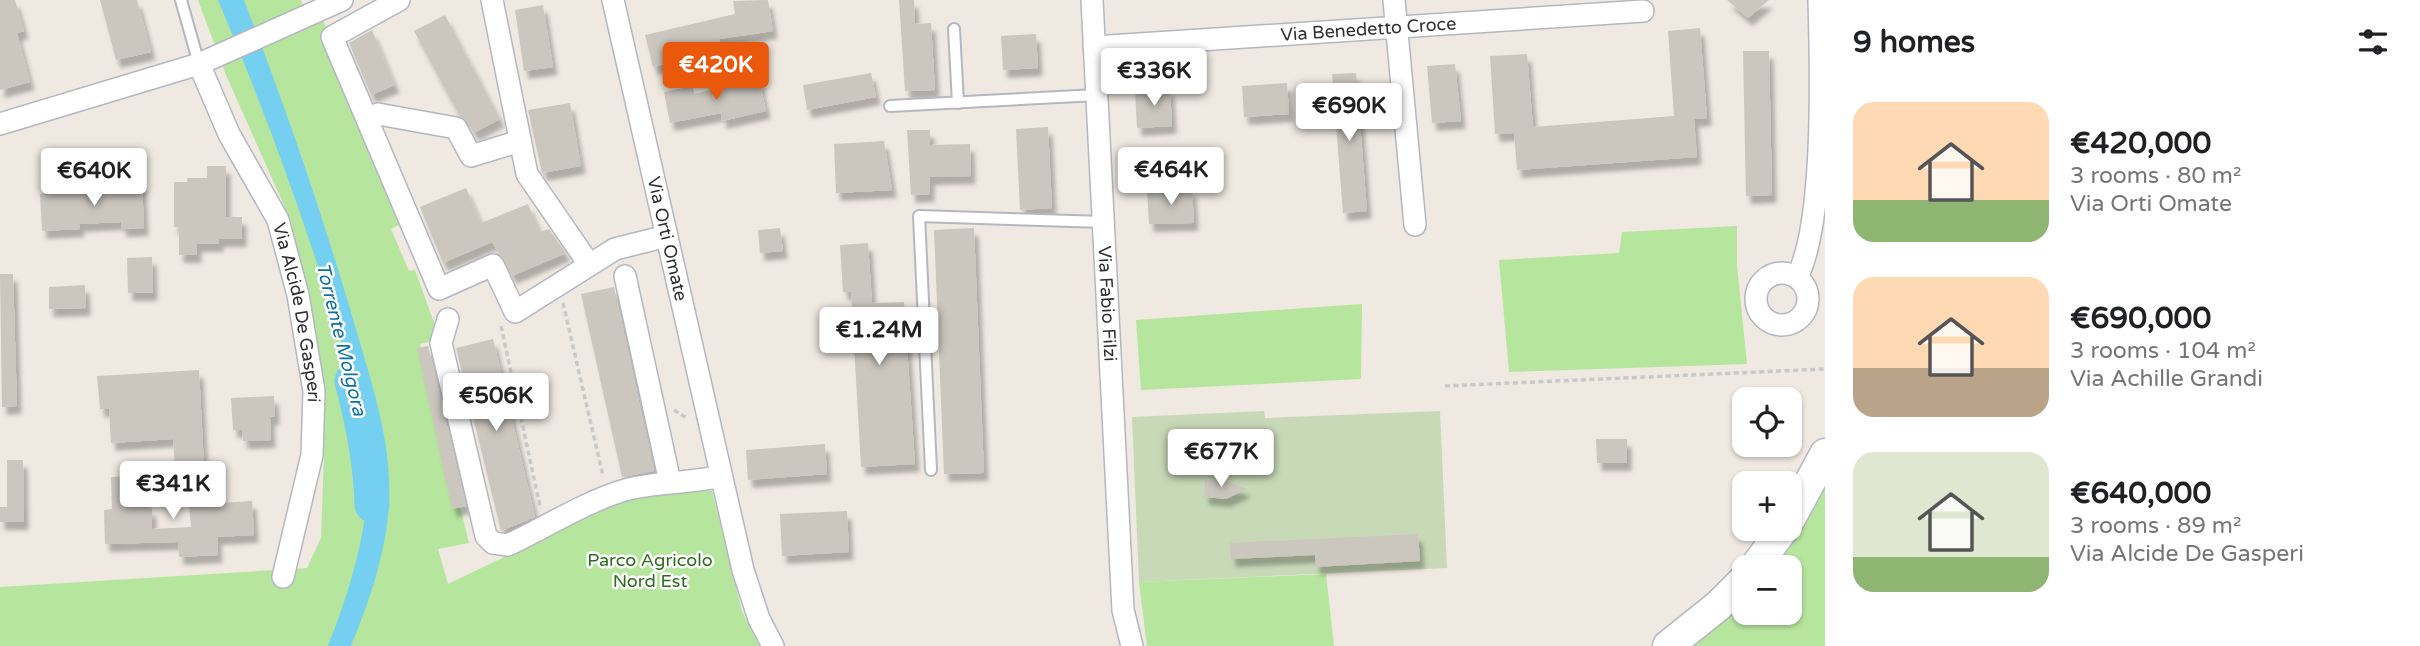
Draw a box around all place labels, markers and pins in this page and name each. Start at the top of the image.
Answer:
pin: €420K [667,42,765,102]
pin: €336K [1105,48,1203,108]
pin: €690K [1300,83,1398,143]
pin: €640K [45,148,143,208]
pin: €464K [1122,148,1220,207]
pin: €1.24M [822,308,936,367]
pin: €506K [447,374,545,433]
pin: €677K [1172,430,1270,489]
pin: €341K [124,462,222,521]

